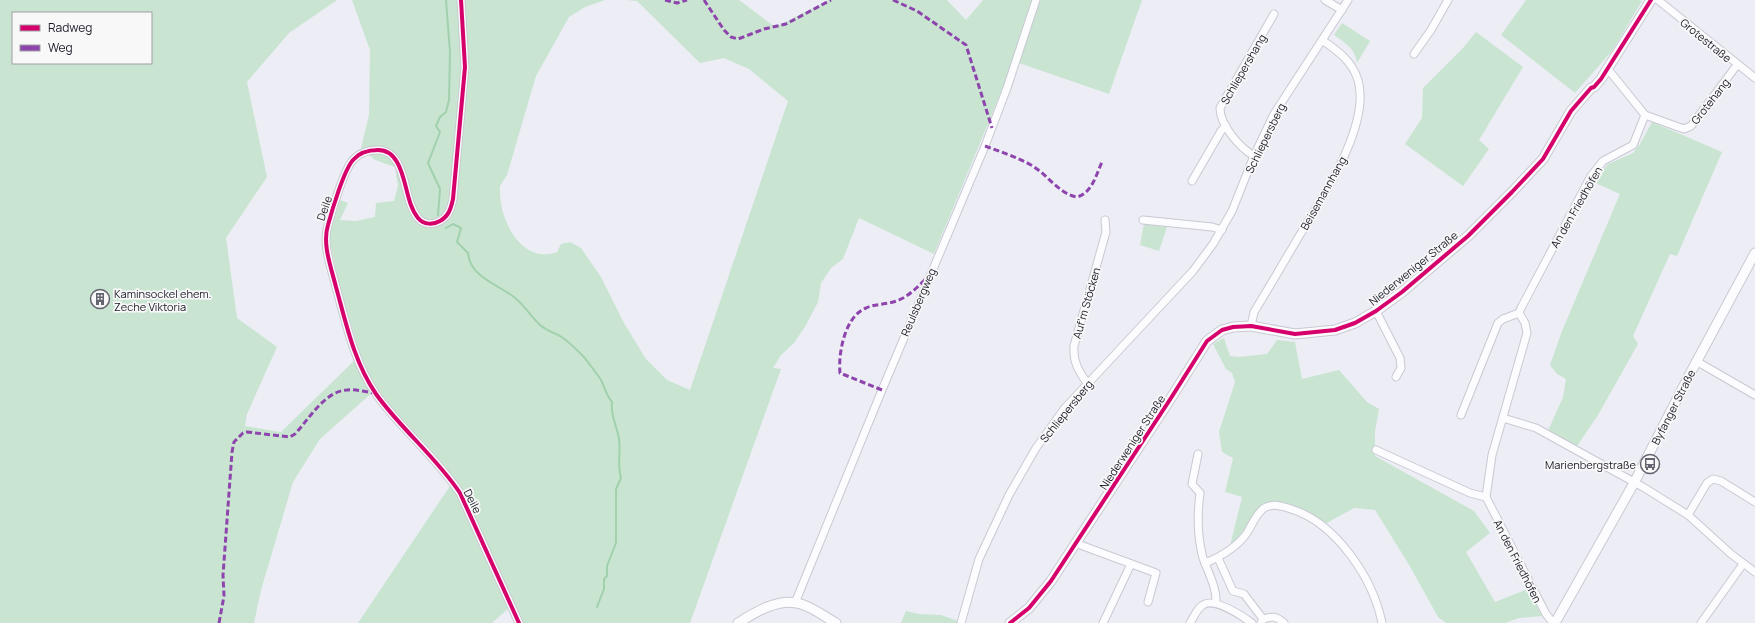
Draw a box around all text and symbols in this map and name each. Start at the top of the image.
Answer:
legend [12,12,152,64]
street label: Grotestraße [1677,15,1735,66]
text: Radweg [48,19,92,36]
street label: Schliepershang [1217,31,1269,107]
text: Weg [48,39,73,56]
street label: Grotehang [1687,75,1733,127]
street label: Schliepersberg [1241,100,1289,176]
street label: Beisemannhang [1297,154,1349,232]
street label: An den Friedhöfen [1547,164,1605,250]
street label: Deile [313,193,335,222]
street label: Niederweniger Straße [1365,227,1461,309]
street label: Reulsbergweg [897,266,939,338]
street label: Auf'm Stöcken [1069,266,1103,340]
place label: Kaminsockel ehem. Zeche Viktoria [114,286,211,314]
building icon: Kaminsockel ehem. Zeche Viktoria [89,288,111,310]
street label: Byfanger Straße [1648,366,1699,447]
street label: Schliepersberg [1036,377,1096,445]
street label: Niederweniger Straße [1096,391,1169,492]
bus stop icon: Marienbergstraße [1639,453,1661,475]
place label: Marienbergstraße [1545,457,1637,472]
street label: Deile [461,486,486,516]
street label: An den Friedhöfen [1490,517,1546,605]

